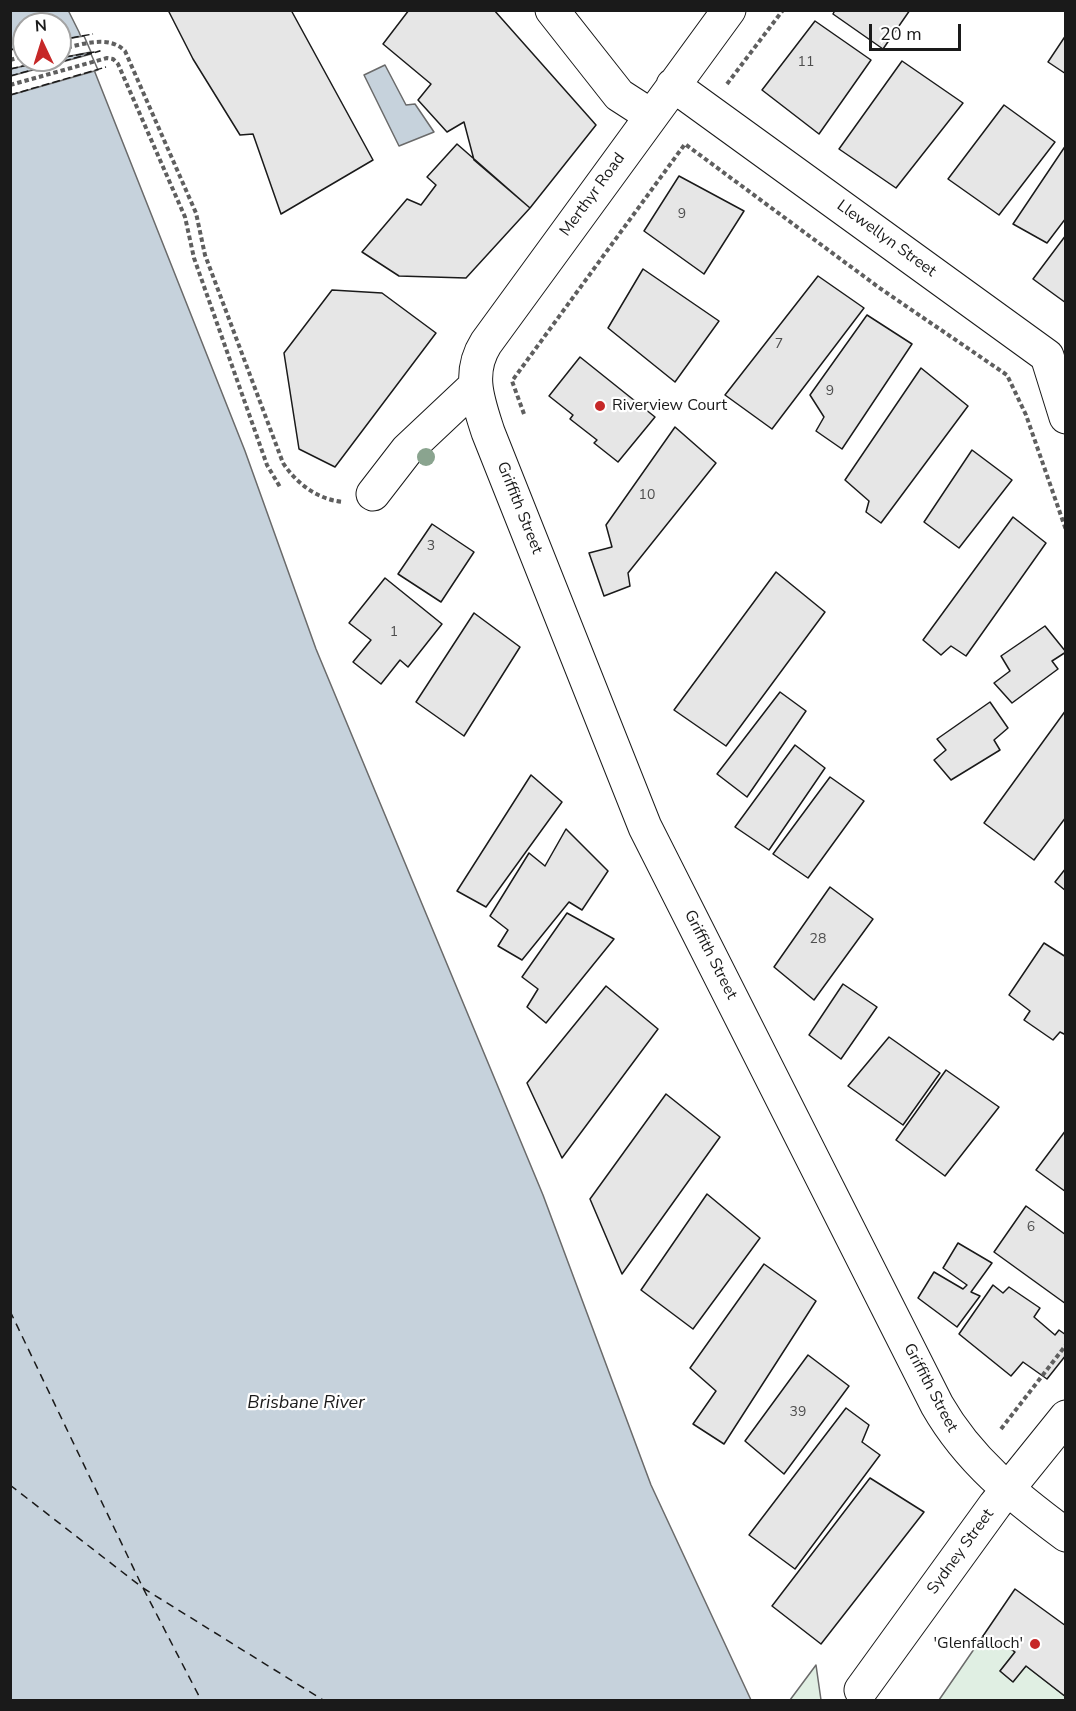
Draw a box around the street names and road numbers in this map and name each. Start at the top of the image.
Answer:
street label: Merthyr Road [556,150,630,240]
street label: Llewellyn Street [833,197,939,281]
street label: Griffith Street [492,459,546,557]
street label: Griffith Street [679,907,741,1003]
street label: Griffith Street [899,1340,961,1436]
street label: Sydney Street [924,1506,998,1598]

